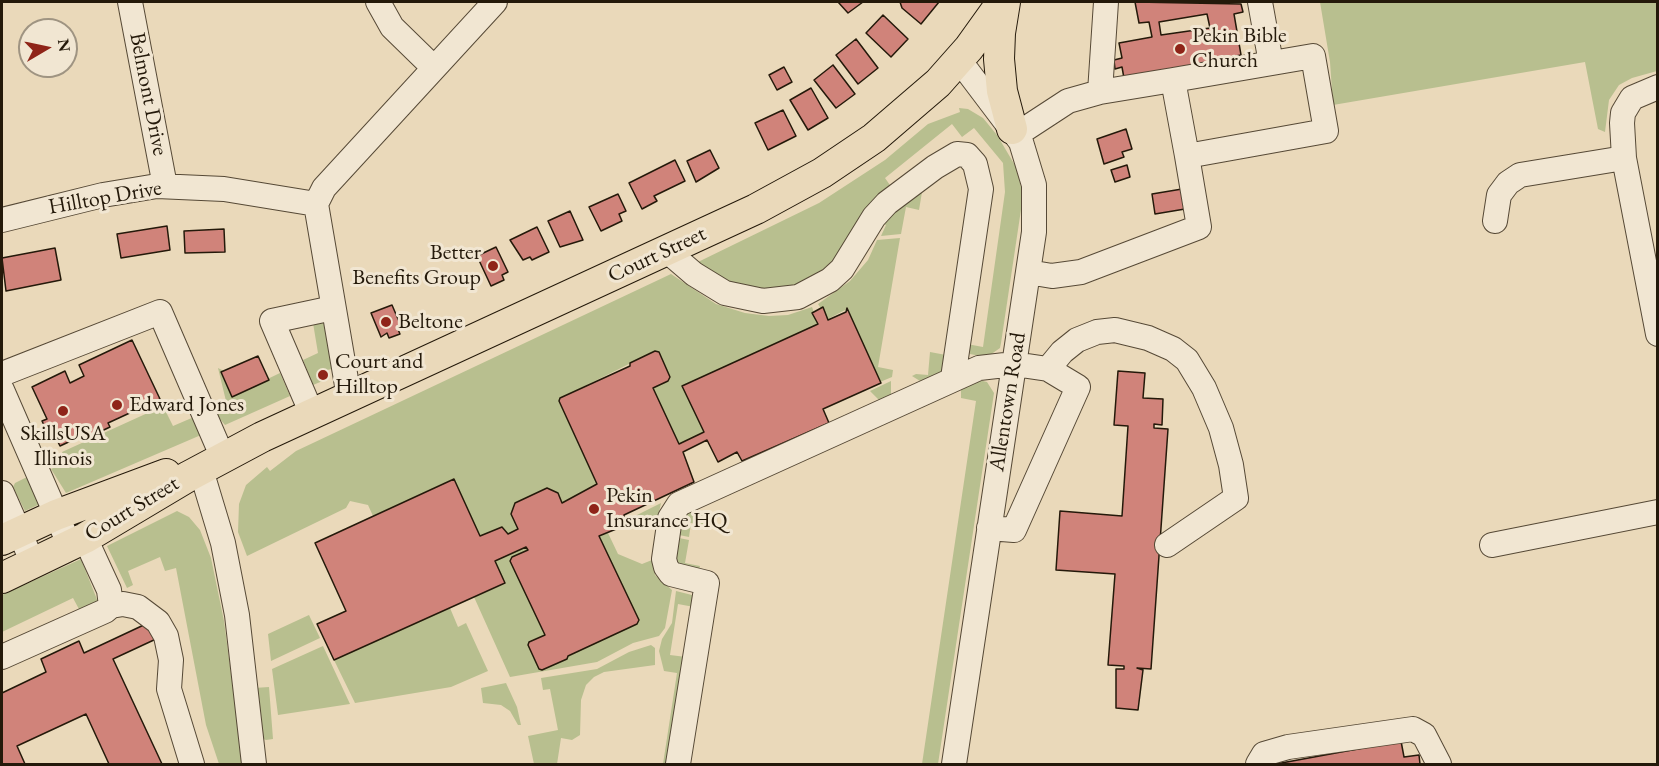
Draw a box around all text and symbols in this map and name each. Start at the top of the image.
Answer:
north arrow [18,18,78,78]
place label: Pekin Bible Church [1192,23,1287,74]
street label: Belmont Drive [123,30,173,158]
text: N [53,37,76,53]
marker: Pekin Bible Church [1173,42,1187,56]
street label: Hilltop Drive [46,175,164,221]
street label: Court Street [604,221,710,289]
place label: Better Benefits Group [352,240,481,292]
marker: Better Benefits Group [486,259,500,273]
place label: Beltone [398,309,463,335]
marker: Beltone [379,315,393,329]
street label: Allentown Road [984,331,1032,473]
place label: Court and Hilltop [335,349,423,400]
marker: Court and Hilltop [316,368,330,382]
place label: Edward Jones [129,392,244,418]
marker: Edward Jones [110,398,124,412]
marker: SkillsUSA Illinois [56,404,70,418]
place label: SkillsUSA Illinois [20,421,106,472]
street label: Court Street [80,471,184,547]
place label: Pekin Insurance HQ [606,483,728,534]
marker: Pekin Insurance HQ [587,502,601,516]

